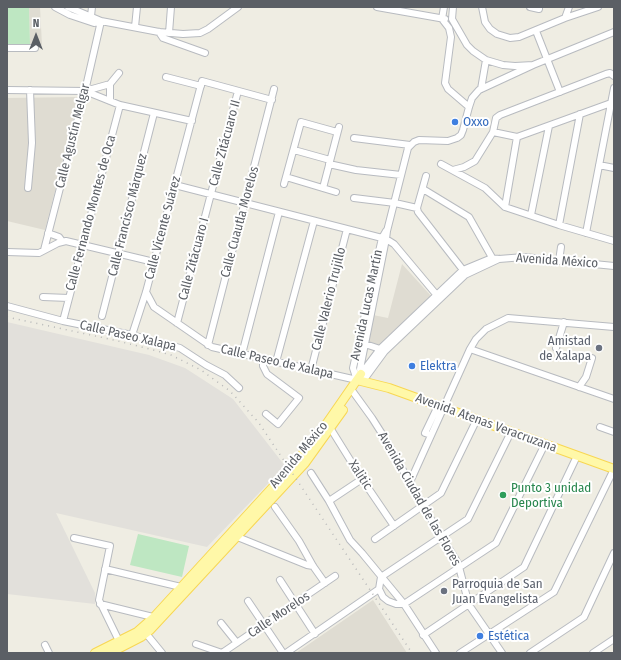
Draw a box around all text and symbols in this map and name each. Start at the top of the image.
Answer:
north arrow [16,16,56,56]
text: N [33,17,39,30]
street label: Calle Agustín Melgar [52,82,94,190]
street label: Calle Zitácuaro II [206,98,244,188]
place label: Oxxo [463,114,489,130]
marker: Oxxo [450,117,460,127]
street label: Calle Fernando Montes de Oca [63,133,119,293]
street label: Calle Francisco Márquez [105,152,151,278]
street label: Calle Cuautla Morelos [218,165,262,279]
street label: Calle Vicente Suárez [142,175,184,281]
street label: Calle Zitácuaro I [175,216,213,302]
street label: Calle Valerio Trujillo [309,246,349,352]
street label: Avenida Lucas Martín [348,248,386,362]
street label: Avenida México [515,250,599,272]
street label: Calle Paseo Xalapa [78,317,178,355]
place label: Amistad de Xalapa [539,333,591,364]
street label: Calle Paseo de Xalapa [219,341,335,383]
marker: Amistad de Xalapa [594,343,604,353]
place label: Elektra [420,358,457,374]
marker: Elektra [407,361,417,371]
street label: Avenida Atenas Veracruzana [413,390,559,456]
street label: Avenida México [267,419,331,491]
street label: Avenida Ciudad de las Flores [374,429,464,569]
street label: Xalitic [345,457,375,493]
place label: Punto 3 unidad Deportiva [511,480,591,511]
marker: Punto 3 unidad Deportiva [498,490,508,500]
place label: Parroquia de San Juan Evangelista [452,576,543,607]
marker: Parroquia de San Juan Evangelista [439,586,449,596]
street label: Calle Morelos [245,589,313,641]
place label: Estética [488,628,529,644]
marker: Estética [475,631,485,641]

